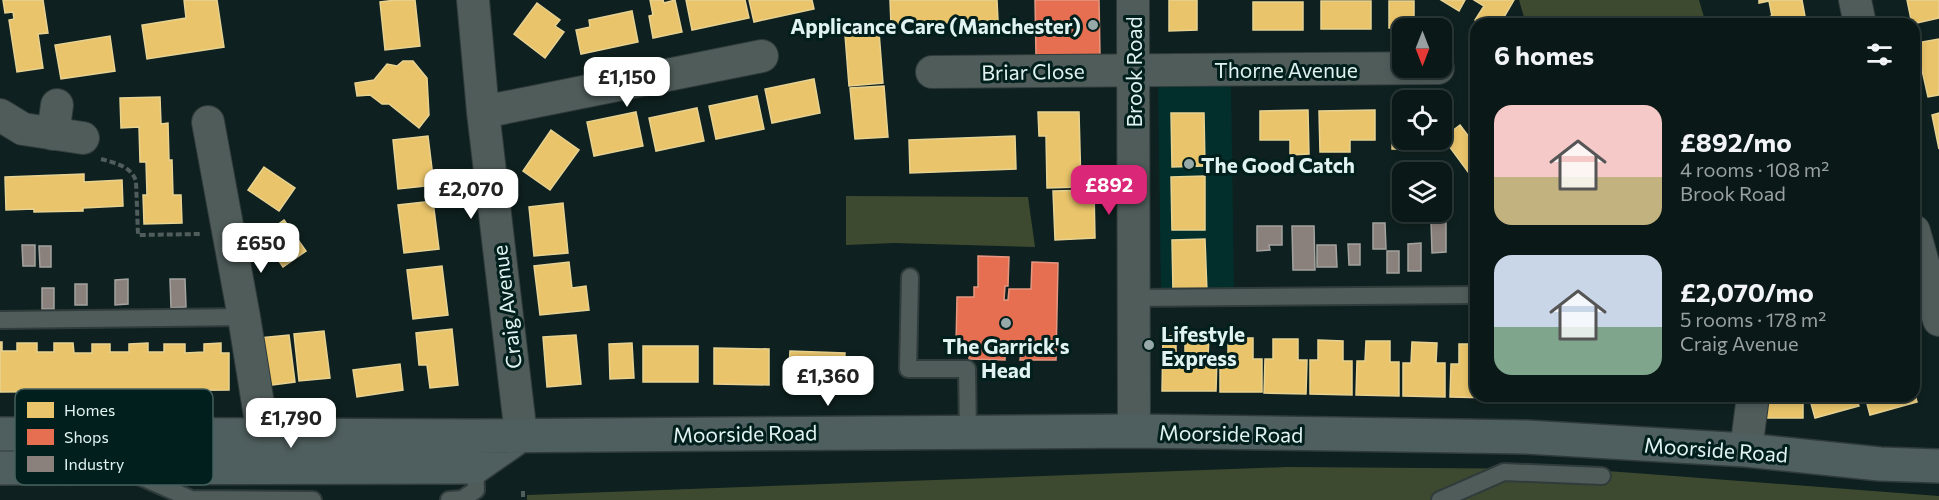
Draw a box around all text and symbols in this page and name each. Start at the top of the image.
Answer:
place label: Applicance Care (Manchester) [790,13,1081,38]
street label: Brook Road [1121,16,1146,128]
marker: Applicance Care (Manchester) [1086,18,1100,32]
north arrow [1392,18,1452,78]
map controls [1392,18,1452,222]
icon: filters [1863,38,1896,71]
text: 6 homes [1494,39,1594,70]
pin: £1,150 [578,57,676,108]
street label: Thorne Avenue [1214,57,1358,82]
street label: Briar Close [981,58,1085,84]
text: £1,150 [598,64,656,88]
button: locate [1392,90,1452,150]
text: £892/mo [1680,126,1792,157]
icon: home [1542,129,1614,201]
place label: The Good Catch [1201,152,1355,177]
marker: The Good Catch [1182,157,1196,171]
text: 4 rooms · 108 m² [1680,157,1829,181]
button: layers [1392,162,1452,222]
pin: £892 [1073,165,1145,216]
pin: £2,070 [422,169,520,220]
text: £892 [1085,172,1133,196]
text: £2,070 [438,176,504,200]
text: Brook Road [1680,181,1786,205]
pin: £650 [225,223,297,274]
text: £650 [236,230,286,254]
street label: Craig Avenue [486,244,526,370]
text: £2,070/mo [1680,276,1814,307]
icon: home [1542,279,1614,351]
text: 5 rooms · 178 m² [1680,307,1826,331]
marker: The Garrick's Head [999,316,1013,330]
place label: Lifestyle Express [1161,321,1245,370]
text: Craig Avenue [1680,331,1798,355]
place label: The Garrick's Head [942,333,1070,382]
marker: Lifestyle Express [1142,338,1156,352]
pin: £1,360 [779,356,877,407]
text: £1,360 [796,363,860,387]
legend [15,389,213,485]
pin: £1,790 [242,398,340,449]
text: Homes [64,400,115,419]
text: £1,790 [260,405,322,429]
street label: Moorside Road [673,419,817,447]
street label: Moorside Road [1159,419,1303,447]
text: Shops [64,427,109,446]
street label: Moorside Road [1643,431,1789,467]
text: Industry [64,454,124,473]

